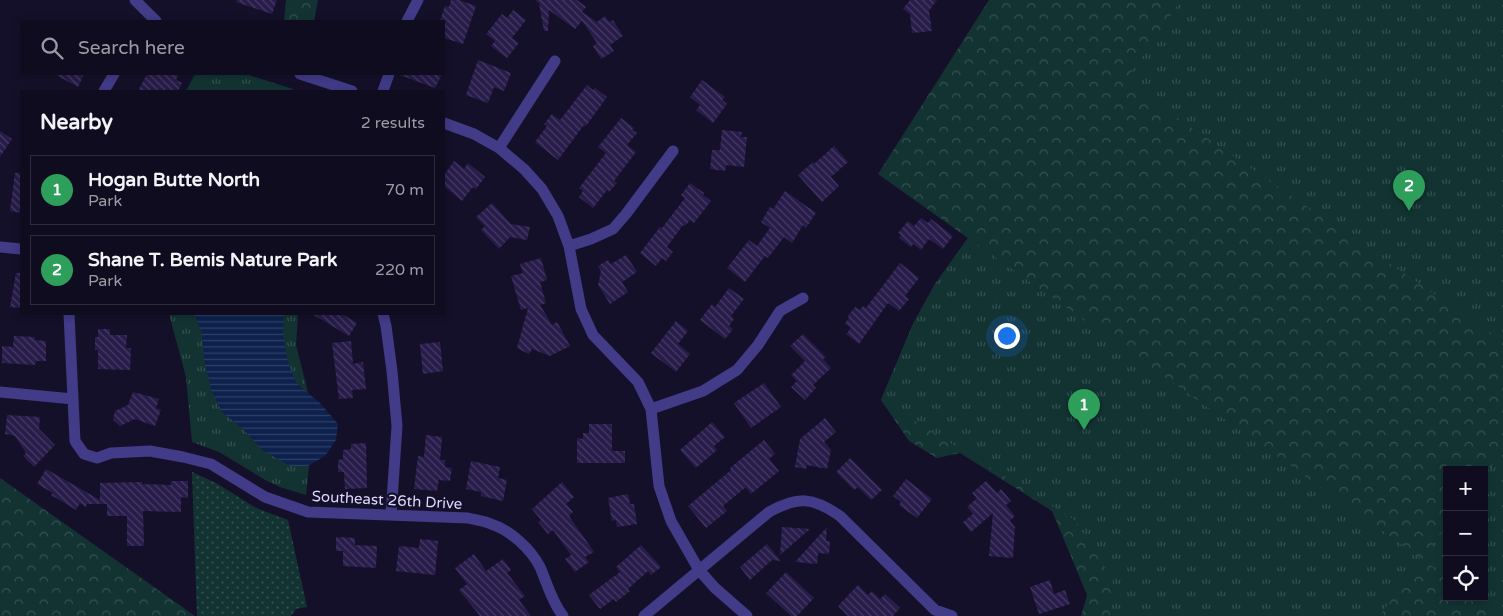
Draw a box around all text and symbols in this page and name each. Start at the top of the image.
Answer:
search box [20,20,445,75]
icon: search [38,34,66,62]
text: Search here [78,37,185,59]
text: Nearby [40,110,113,135]
text: 2 results [361,113,425,133]
text: Hogan Butte North [88,169,260,191]
pin: 2 [1393,170,1425,211]
text: 1 [52,180,62,200]
text: 70 m [385,180,424,200]
text: Park [88,191,122,211]
text: Shane T. Bemis Nature Park [88,249,337,271]
text: 2 [52,260,62,280]
text: 220 m [375,260,424,280]
text: Park [88,271,122,291]
your location [994,323,1020,349]
pin: 1 [1068,389,1100,430]
map controls [1443,466,1488,601]
button: + [1443,466,1488,511]
street label: Southeast 26th Drive [311,487,463,513]
button: − [1443,511,1488,556]
button: locate [1443,556,1488,601]

